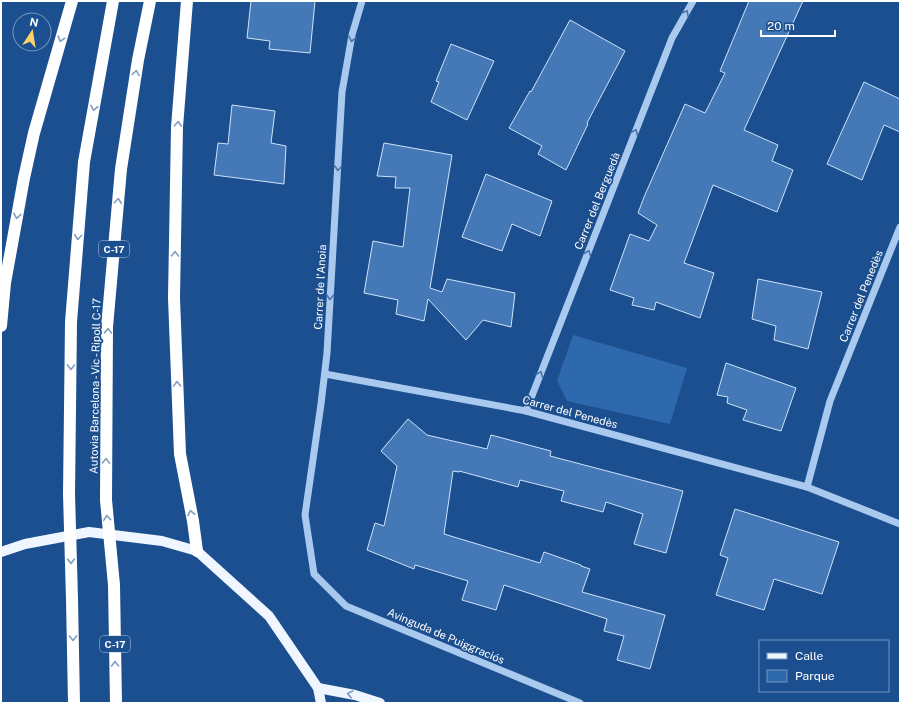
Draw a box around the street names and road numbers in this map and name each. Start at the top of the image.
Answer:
street label: Carrer del Berguedà [572,151,622,251]
road number: C-17 [99,241,129,257]
street label: Carrer de l'Anoia [312,244,328,330]
street label: Carrer del Penedès [837,248,885,344]
street label: Autovia Barcelona - Vic - Ripoll C-17 [87,298,103,474]
street label: Carrer del Penedès [521,394,619,431]
street label: Avinguda de Puiggraciós [386,606,507,666]
road number: C-17 [100,636,130,652]

